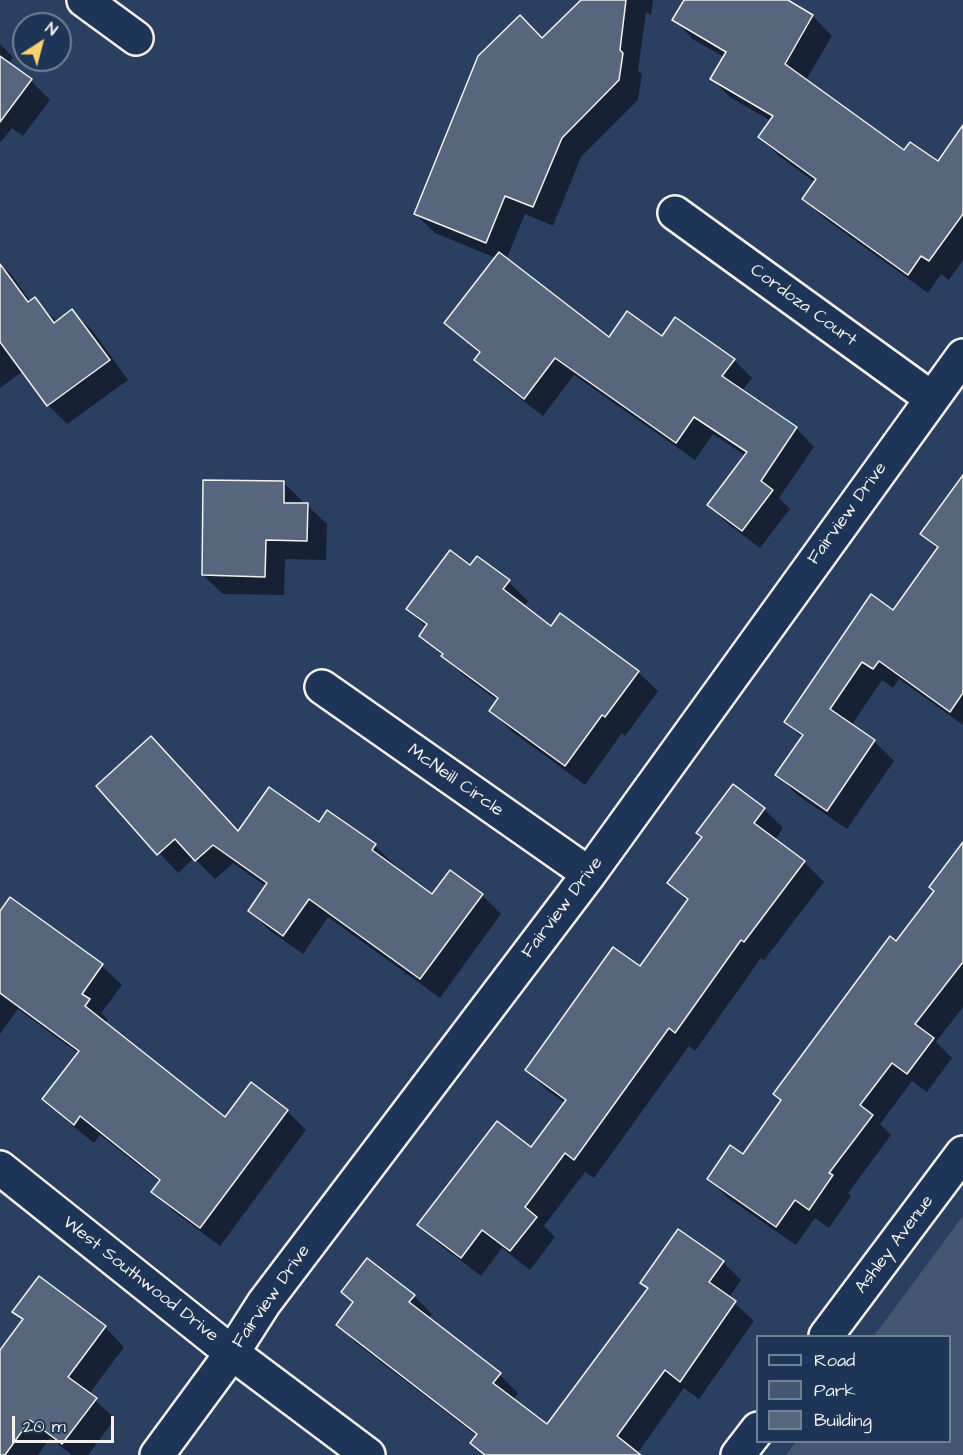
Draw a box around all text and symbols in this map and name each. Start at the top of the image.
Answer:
north arrow [12,12,72,72]
text: N [41,17,62,41]
street label: Cordoza Court [745,260,861,352]
street label: Fairview Drive [804,459,892,569]
street label: McNeill Circle [403,740,507,822]
street label: Fairview Drive [518,853,608,963]
street label: Ashley Avenue [851,1192,939,1298]
street label: West Southwood Drive [58,1212,222,1348]
street label: Fairview Drive [228,1241,316,1353]
legend [756,1335,951,1443]
text: Road [814,1348,855,1373]
text: Park [814,1378,856,1403]
scale bar [15,1404,117,1442]
text: Building [814,1408,872,1433]
text: 20 m [23,1414,66,1439]

